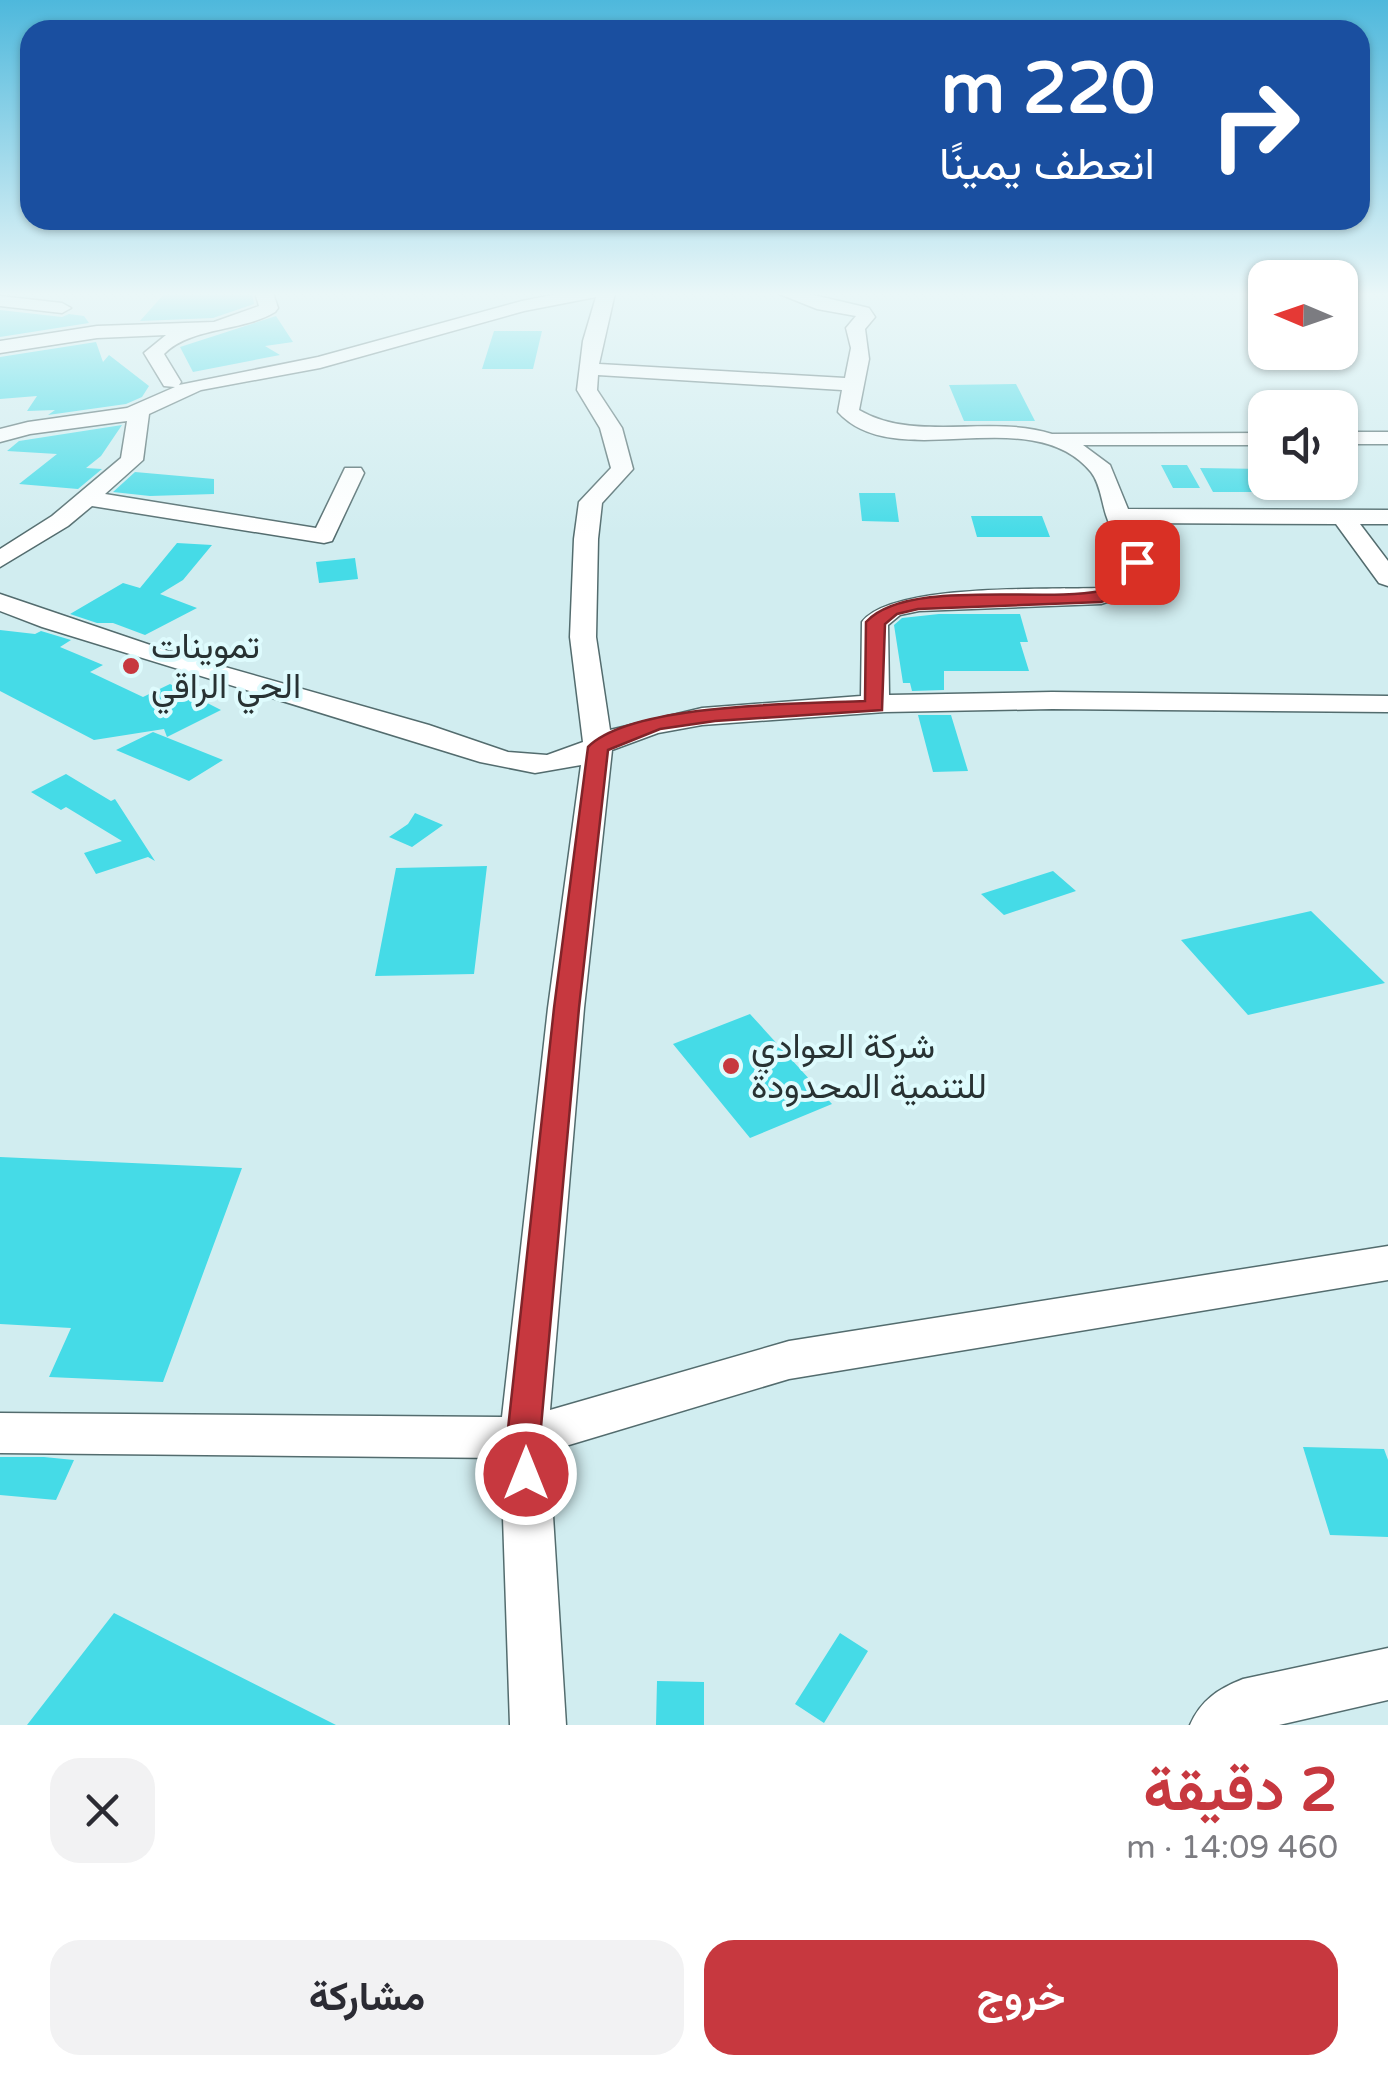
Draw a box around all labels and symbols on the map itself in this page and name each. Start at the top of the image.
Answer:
north arrow [1248,260,1358,370]
pin [1095,520,1180,605]
place label: تموينات الحي الراقي [151,626,301,715]
marker: تموينات الحي الراقي [120,655,142,677]
place label: شركة العوادي للتنمية المحدودة [751,1026,987,1108]
marker: شركة العوادي للتنمية المحدودة [720,1055,742,1077]
position arrow [474,1422,578,1526]

